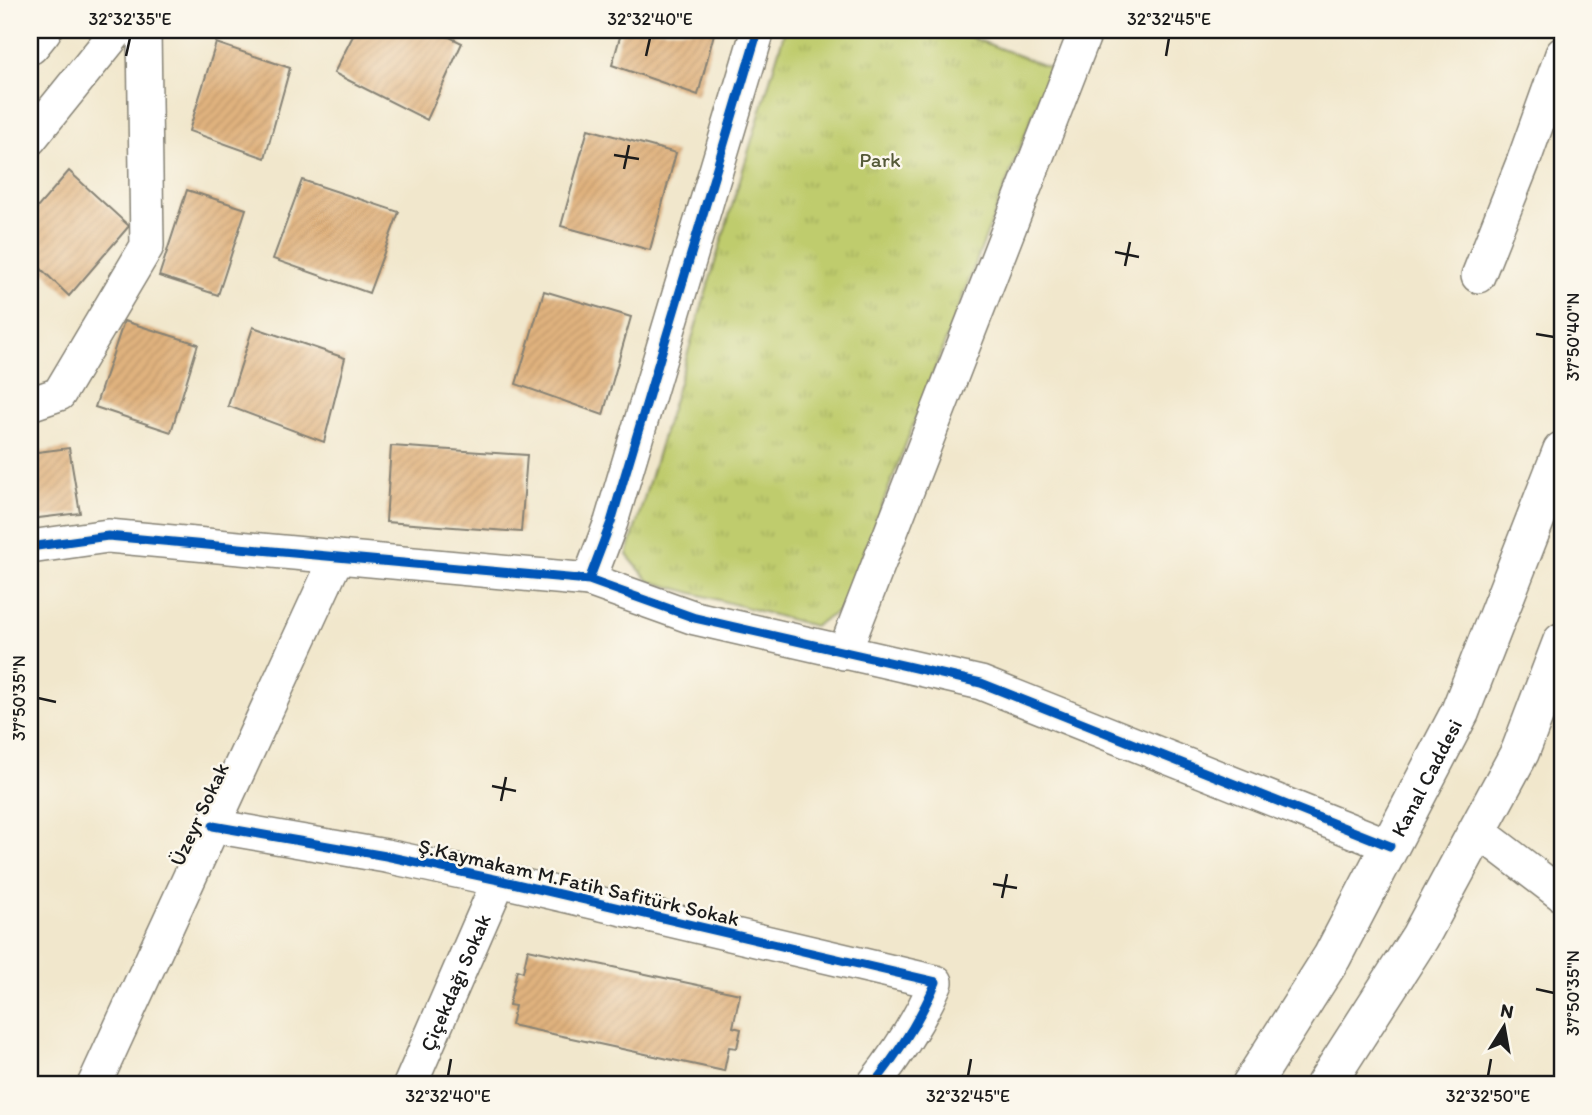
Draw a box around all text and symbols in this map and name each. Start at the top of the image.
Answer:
text: 32°32'35"E [89,8,172,30]
text: 32°32'40"E [607,8,693,30]
text: 32°32'45"E [1127,8,1211,30]
park label: Park [859,147,901,172]
text: 37°50'40"N [1562,293,1584,381]
text: 37°50'35"N [8,655,30,741]
street label: Kanal Caddesi [1385,714,1467,841]
street label: Üzeyr Sokak [164,758,234,870]
street label: Ş.Kaymakam M.Fatih Safitürk Sokak [416,833,742,931]
street label: Çiçekdağı Sokak [414,910,495,1055]
text: 37°50'35"N [1562,950,1584,1036]
north arrow [1470,992,1540,1062]
text: N [1499,998,1516,1023]
text: 32°32'40"E [405,1085,491,1107]
text: 32°32'45"E [926,1085,1010,1107]
text: 32°32'50"E [1446,1085,1530,1107]

